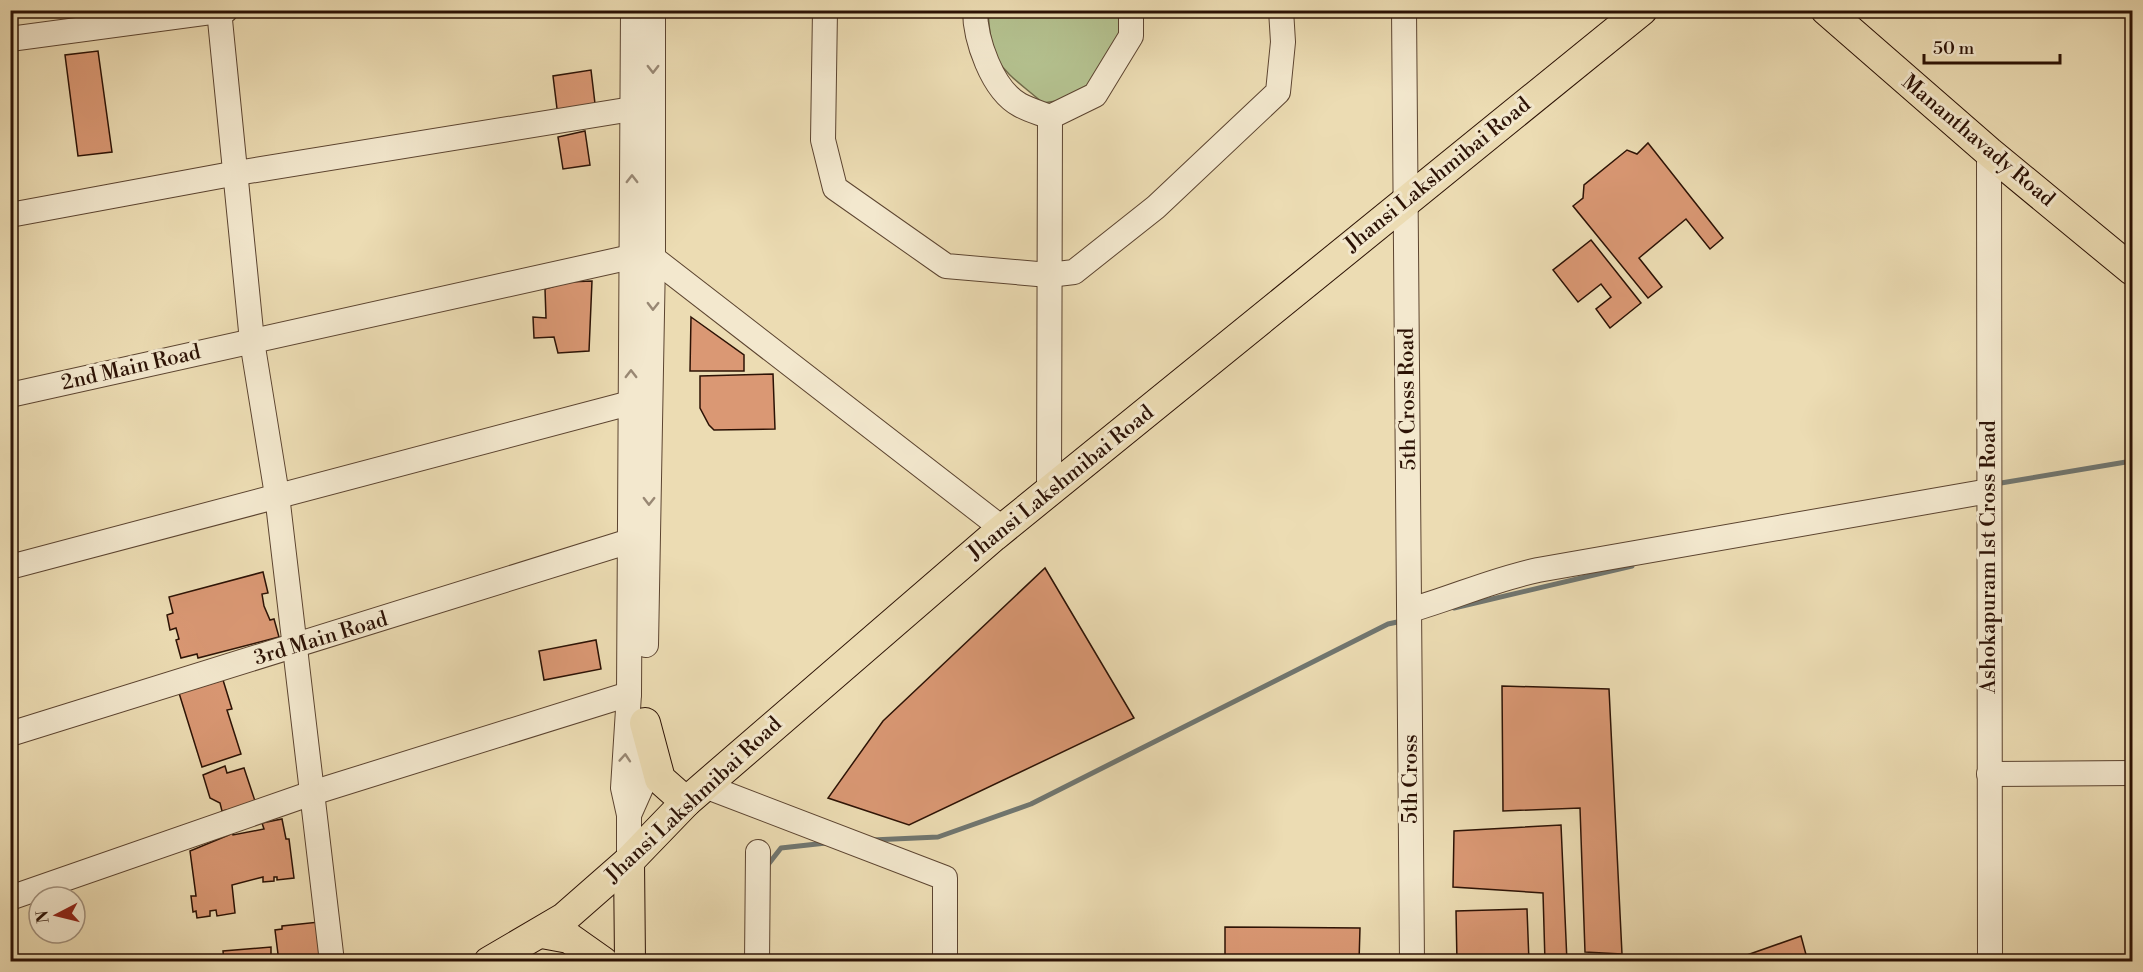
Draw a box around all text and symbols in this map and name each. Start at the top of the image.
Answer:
scale bar [1924,27,2060,65]
text: 50 m [1933,37,1975,60]
one-way arrow [647,64,659,73]
street label: Mananthavady Road [1896,69,2060,213]
street label: Jhansi Lakshmibai Road [1339,92,1536,259]
one-way arrow [626,174,638,183]
one-way arrow [646,301,659,310]
street label: 5th Cross Road [1394,327,1422,471]
street label: 2nd Main Road [59,339,203,397]
one-way arrow [624,369,637,378]
street label: Jhansi Lakshmibai Road [962,400,1159,567]
street label: Ashokapuram 1st Cross Road [1976,420,2002,695]
one-way arrow [643,496,655,505]
street label: 3rd Main Road [251,606,391,672]
street label: Jhansi Lakshmibai Road [600,711,788,889]
street label: 5th Cross [1398,734,1424,824]
one-way arrow [618,753,631,762]
north arrow [27,885,87,945]
text: N [32,909,54,924]

